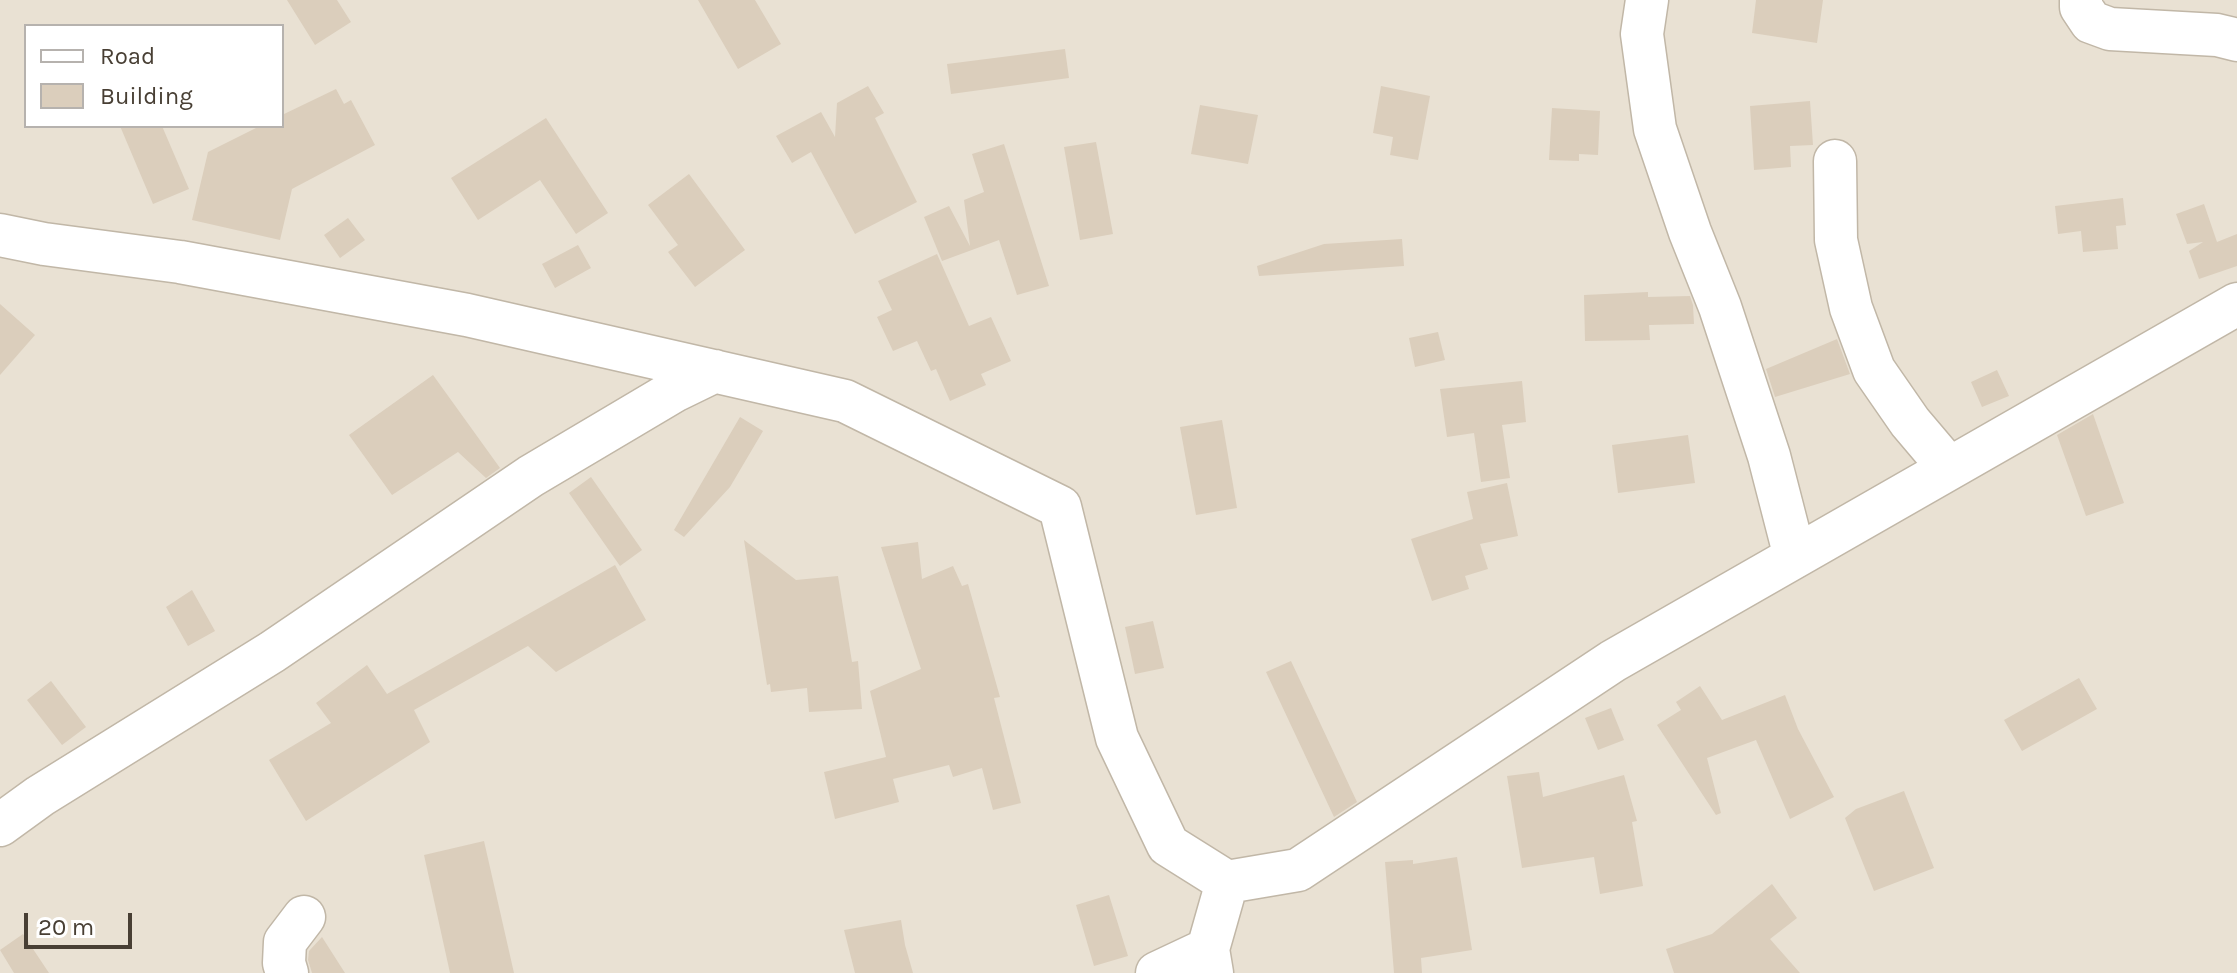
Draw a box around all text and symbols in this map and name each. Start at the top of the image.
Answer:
legend [24,24,284,128]
text: Road [100,42,155,70]
text: Building [100,82,193,110]
scale bar [28,897,136,947]
text: 20 m [38,913,94,941]

